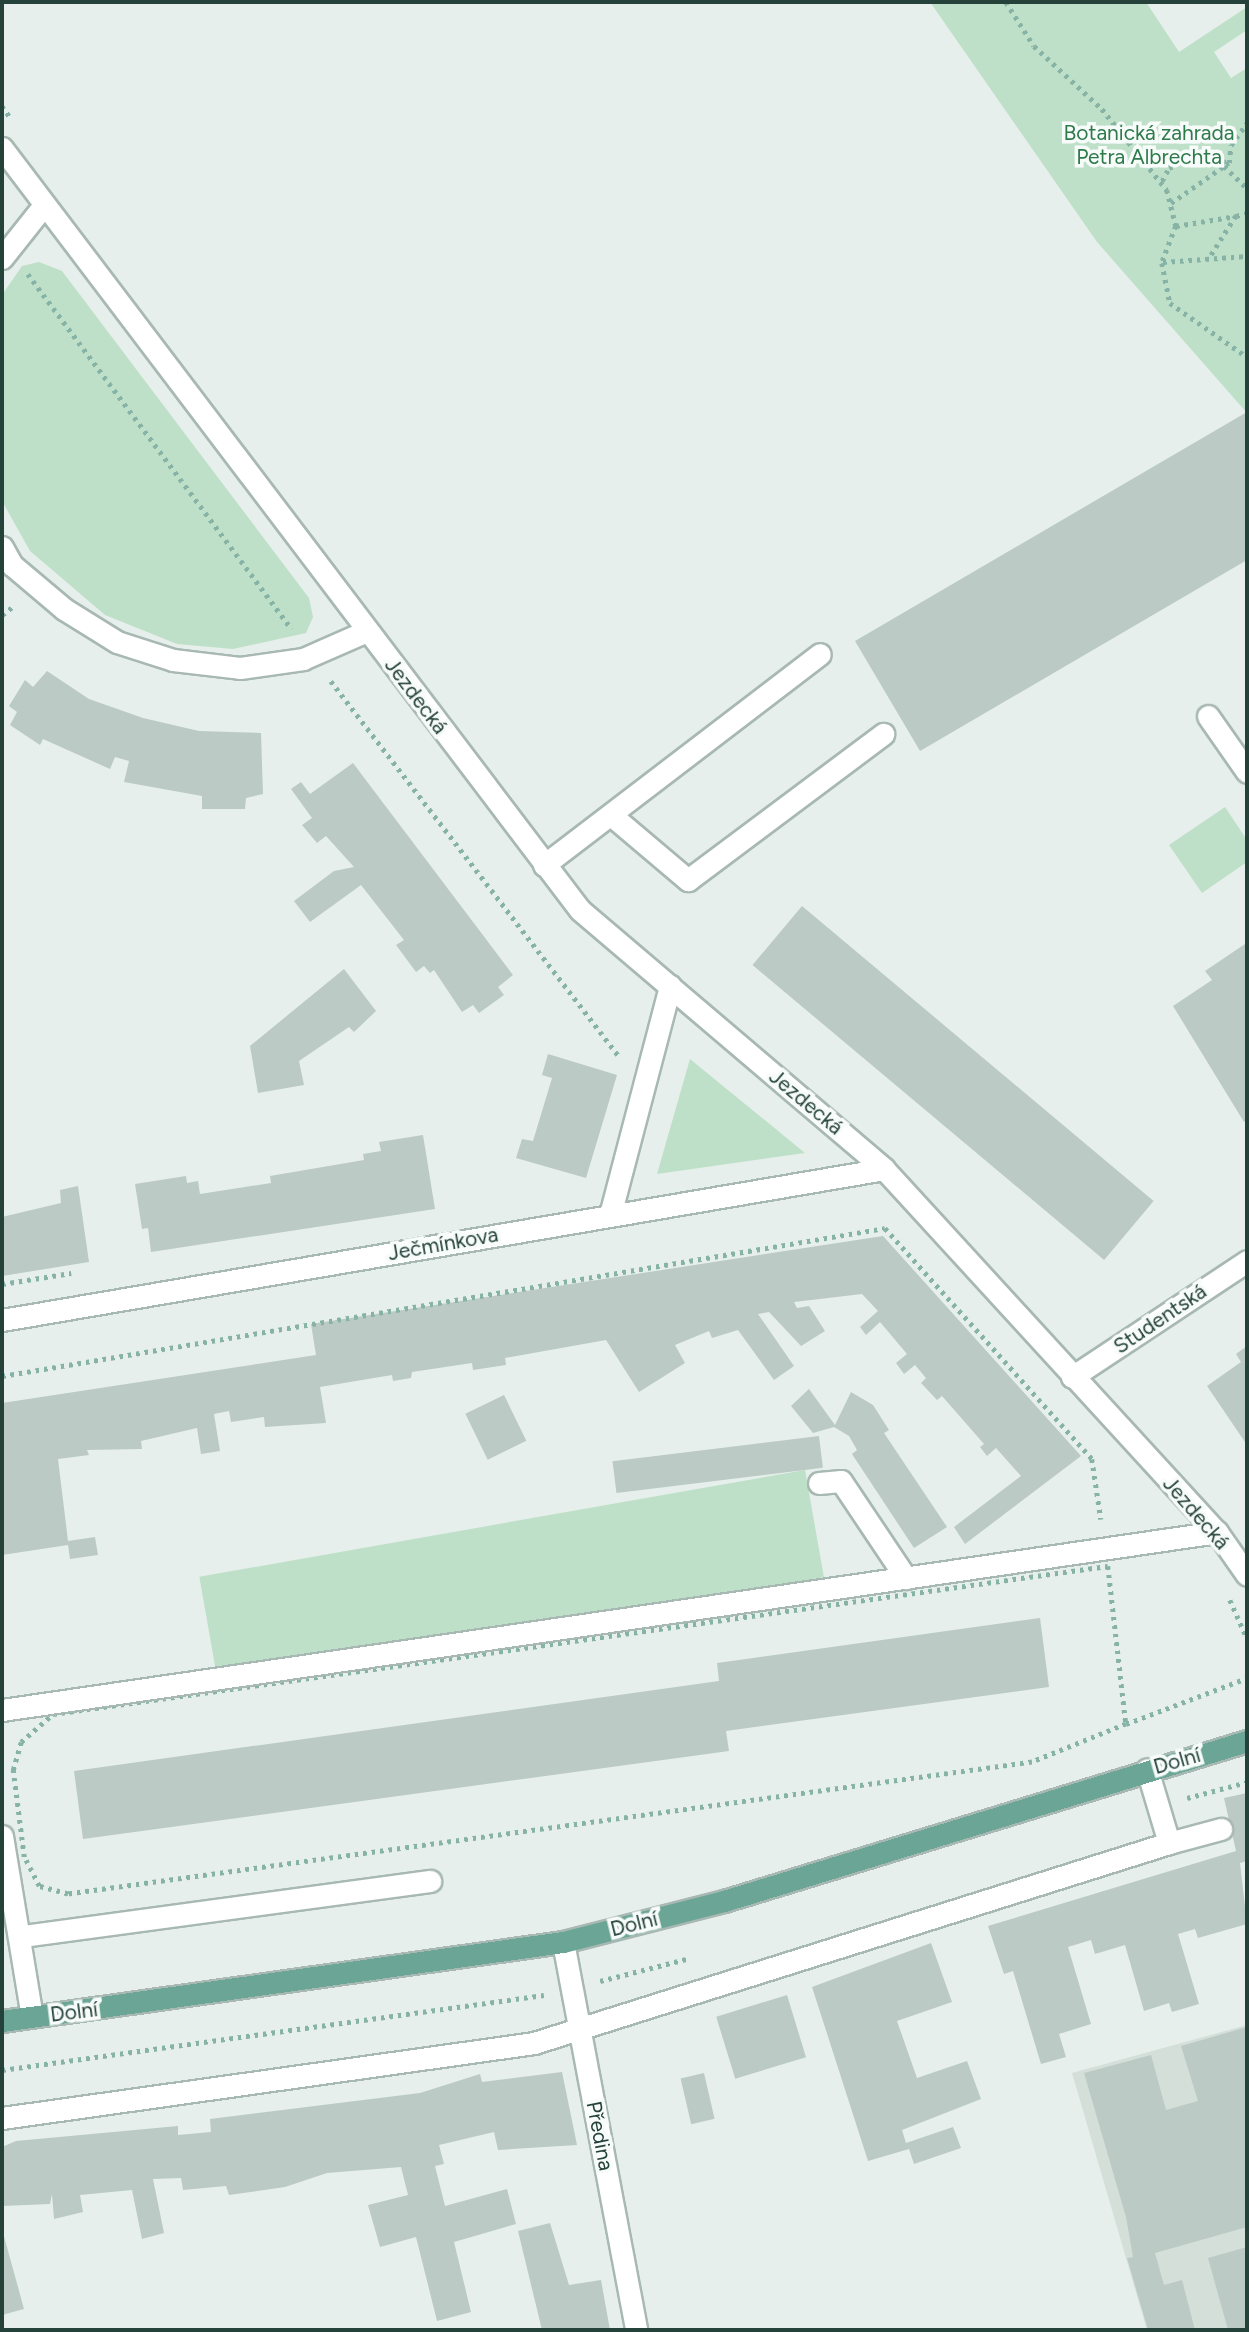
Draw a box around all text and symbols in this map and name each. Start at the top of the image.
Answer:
park label: Botanická zahrada Petra Albrechta [1064,120,1234,170]
street label: Jezdecká [379,653,453,739]
street label: Jezdecká [764,1064,848,1140]
street label: Ječmínkova [386,1222,500,1266]
street label: Studentská [1109,1279,1211,1359]
street label: Jezdecká [1158,1471,1234,1555]
street label: Dolní [1151,1742,1203,1780]
street label: Dolní [608,1906,660,1942]
street label: Dolní [49,1997,99,2027]
street label: Předina [581,2099,619,2173]

